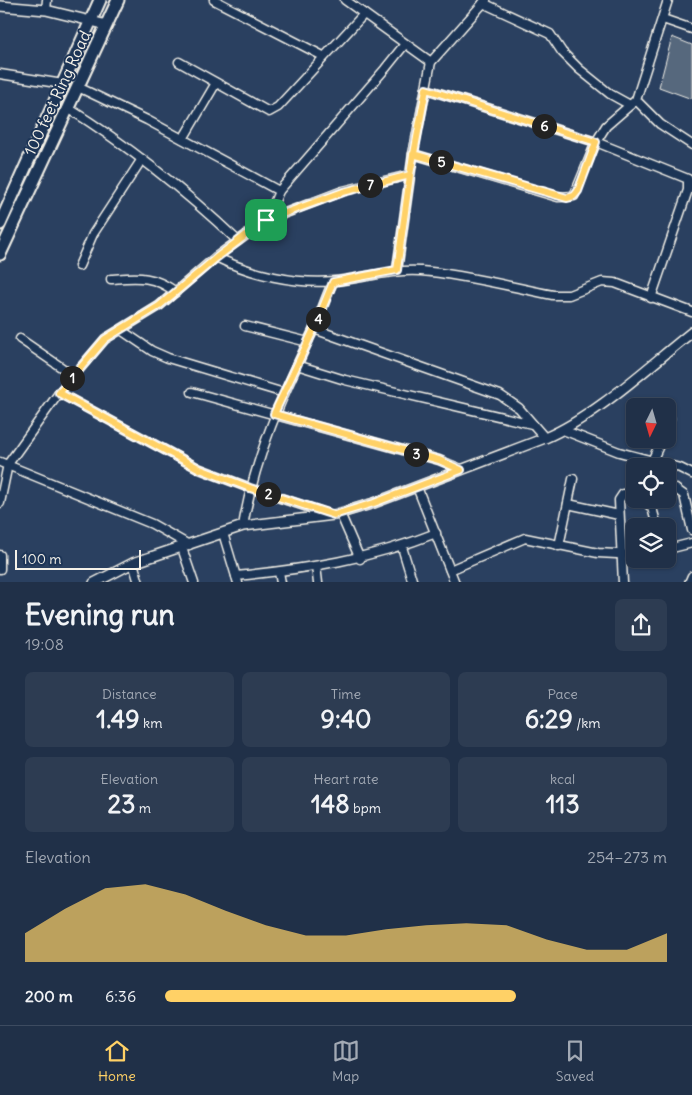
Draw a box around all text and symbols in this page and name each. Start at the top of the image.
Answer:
street label: 100 feet Ring Road [19,27,95,159]
pin: 6 [532,114,556,138]
text: 6 [540,117,549,135]
pin: 5 [428,150,454,174]
text: 5 [437,153,446,171]
pin: 7 [358,172,382,198]
text: 7 [367,176,374,194]
pin [245,199,287,241]
icon: arrive [252,206,280,234]
pin: 4 [306,306,330,332]
text: 4 [314,310,323,328]
pin: 1 [60,366,84,390]
text: 1 [70,369,75,387]
north arrow [626,398,676,448]
map controls [626,398,676,568]
pin: 3 [404,442,428,466]
text: 3 [413,445,420,463]
button: locate [626,458,676,508]
pin: 2 [256,482,280,506]
text: 2 [265,485,272,503]
button: layers [626,518,676,568]
scale bar [15,548,141,571]
text: 100 m [22,550,62,568]
text: Evening run [25,597,175,633]
button: share [615,599,667,651]
text: 19:08 [25,634,64,654]
text: Distance [102,685,157,703]
text: Time [331,685,361,703]
text: Pace [547,685,578,703]
text: 1.49 [96,703,140,735]
text: 9:40 [321,703,371,735]
text: 6:29 [525,703,573,735]
text: km [140,714,162,732]
text: /km [573,714,601,732]
text: Elevation [101,770,158,788]
text: Heart rate [314,770,378,788]
text: kcal [550,770,575,788]
text: 23 [108,788,135,820]
text: 148 [311,788,350,820]
text: 113 [546,788,580,820]
text: m [135,799,151,817]
text: bpm [350,799,381,817]
text: Elevation [25,847,91,867]
text: 254–273 m [587,847,667,867]
text: 200 m [25,986,73,1006]
text: 6:36 [105,986,136,1006]
tab: Home [98,1037,136,1085]
tab: Map [332,1037,360,1085]
tab: Saved [556,1037,594,1085]

